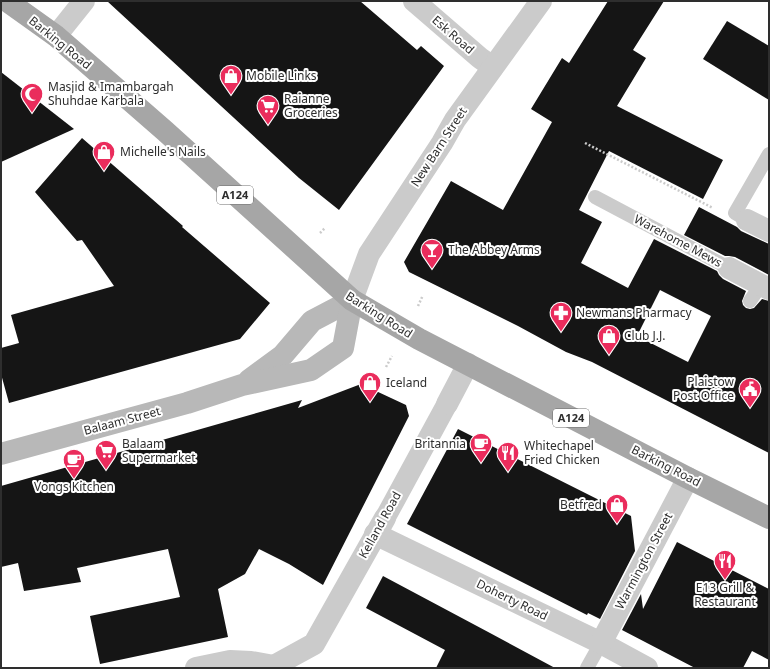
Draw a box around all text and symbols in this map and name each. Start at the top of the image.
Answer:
street label: Barking Road [26,12,95,73]
street label: Esk Road [429,12,478,58]
shop icon: Mobile Links [218,63,244,96]
place label: Mobile Links [246,67,317,84]
place label: Masjid & Imambargah Shuhdae Karbala [48,78,174,109]
mosque icon: Masjid & Imambargah Shuhdae Karbala [19,81,45,114]
place label: Raianne Groceries [284,90,338,121]
supermarket icon: Raianne Groceries [255,93,281,126]
street label: New Barn Street [406,103,471,190]
shop icon: Michelle's Nails [91,139,117,172]
place label: Michelle's Nails [120,143,206,160]
road number: A124 [217,186,253,204]
street label: Warehome Mews [631,210,725,271]
bar icon: The Abbey Arms [419,237,445,270]
place label: The Abbey Arms [448,241,540,258]
street label: Barking Road [343,287,416,342]
pharmacy icon: Newmans Pharmacy [548,300,574,333]
place label: Newmans Pharmacy [576,304,692,321]
shop icon: Club J.J. [596,323,622,356]
place label: Club J.J. [624,327,666,344]
shop icon: Iceland [357,370,383,403]
place label: Plaistow Post Office [673,373,735,404]
place label: Iceland [386,374,427,391]
public building icon: Plaistow Post Office [737,376,763,409]
street label: Balaam Street [82,402,163,439]
road number: A124 [553,409,589,427]
cafe icon: Britannia [468,431,494,464]
place label: Balaam Supermarket [122,435,196,466]
place label: Britannia [414,435,466,452]
place label: Whitechapel Fried Chicken [524,437,600,468]
supermarket icon: Balaam Supermarket [93,438,119,471]
restaurant icon: Whitechapel Fried Chicken [495,440,521,473]
street label: Barking Road [629,441,704,490]
cafe icon: Vongs Kitchen [61,447,87,480]
place label: Vongs Kitchen [34,478,114,495]
street label: Kelland Road [354,488,405,561]
shop icon: Betfred [604,492,630,525]
place label: Betfred [560,496,602,513]
street label: Warmington Street [611,509,677,612]
restaurant icon: E13 Grill & Restaurant [712,548,738,581]
street label: Doherty Road [474,575,551,624]
place label: E13 Grill & Restaurant [694,579,756,610]

